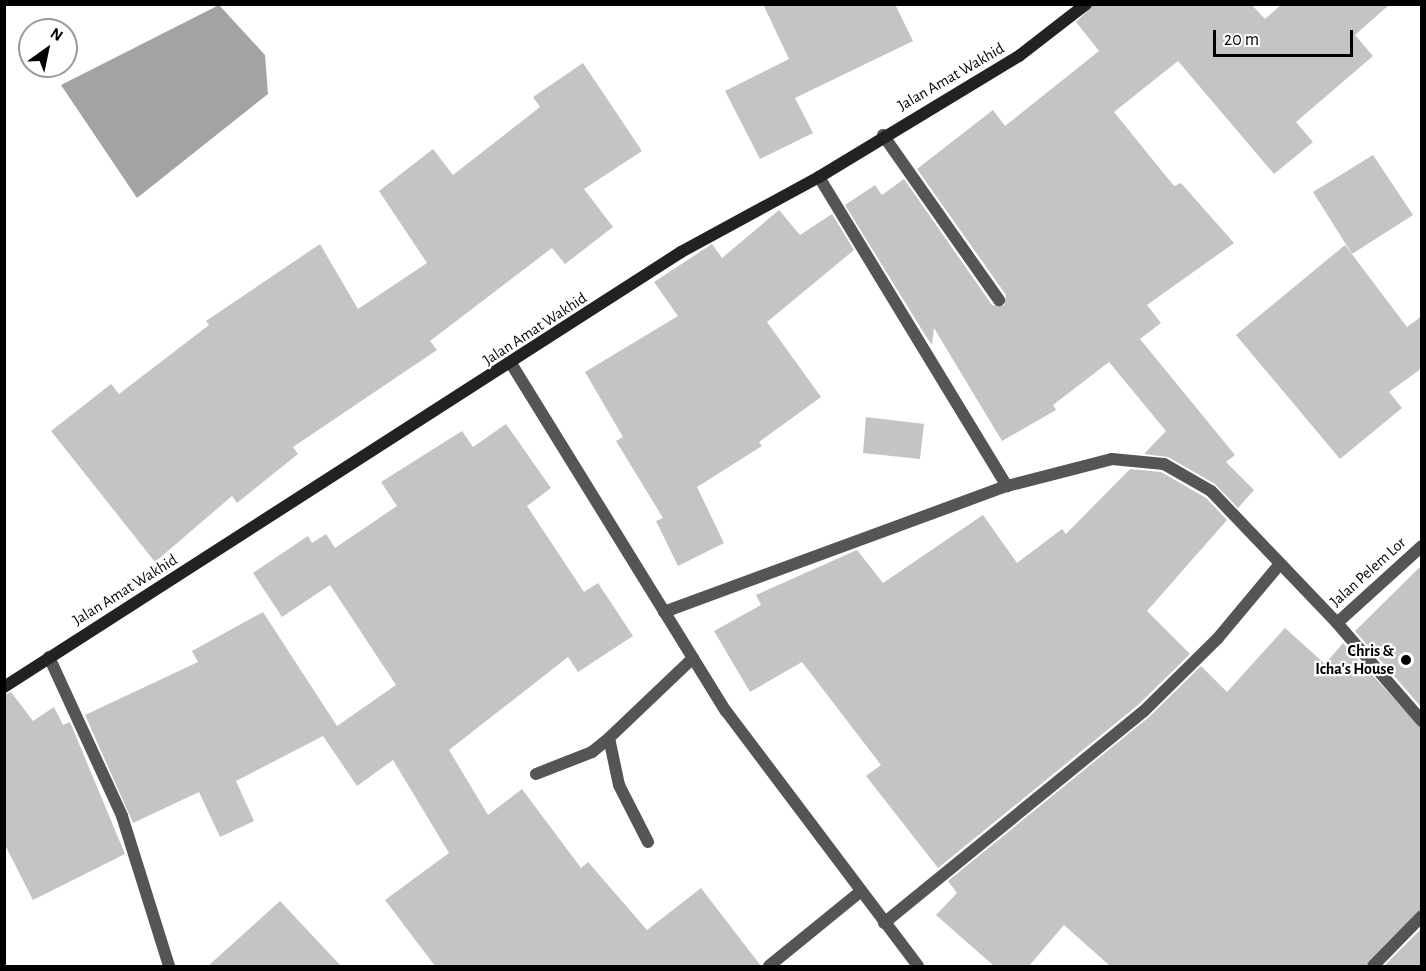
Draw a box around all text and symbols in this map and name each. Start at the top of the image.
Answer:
north arrow [18,18,78,78]
scale bar [1216,18,1356,56]
text: N [48,25,66,44]
text: 20 m [1224,31,1259,49]
street label: Jalan Amat Wakhid [894,39,1008,115]
street label: Jalan Amat Wakhid [480,288,590,370]
street label: Jalan Pelem Lor [1326,533,1410,611]
street label: Jalan Amat Wakhid [69,550,181,630]
place label: Chris & Icha's House [1315,641,1394,679]
marker: Chris & Icha's House [1399,653,1413,667]

